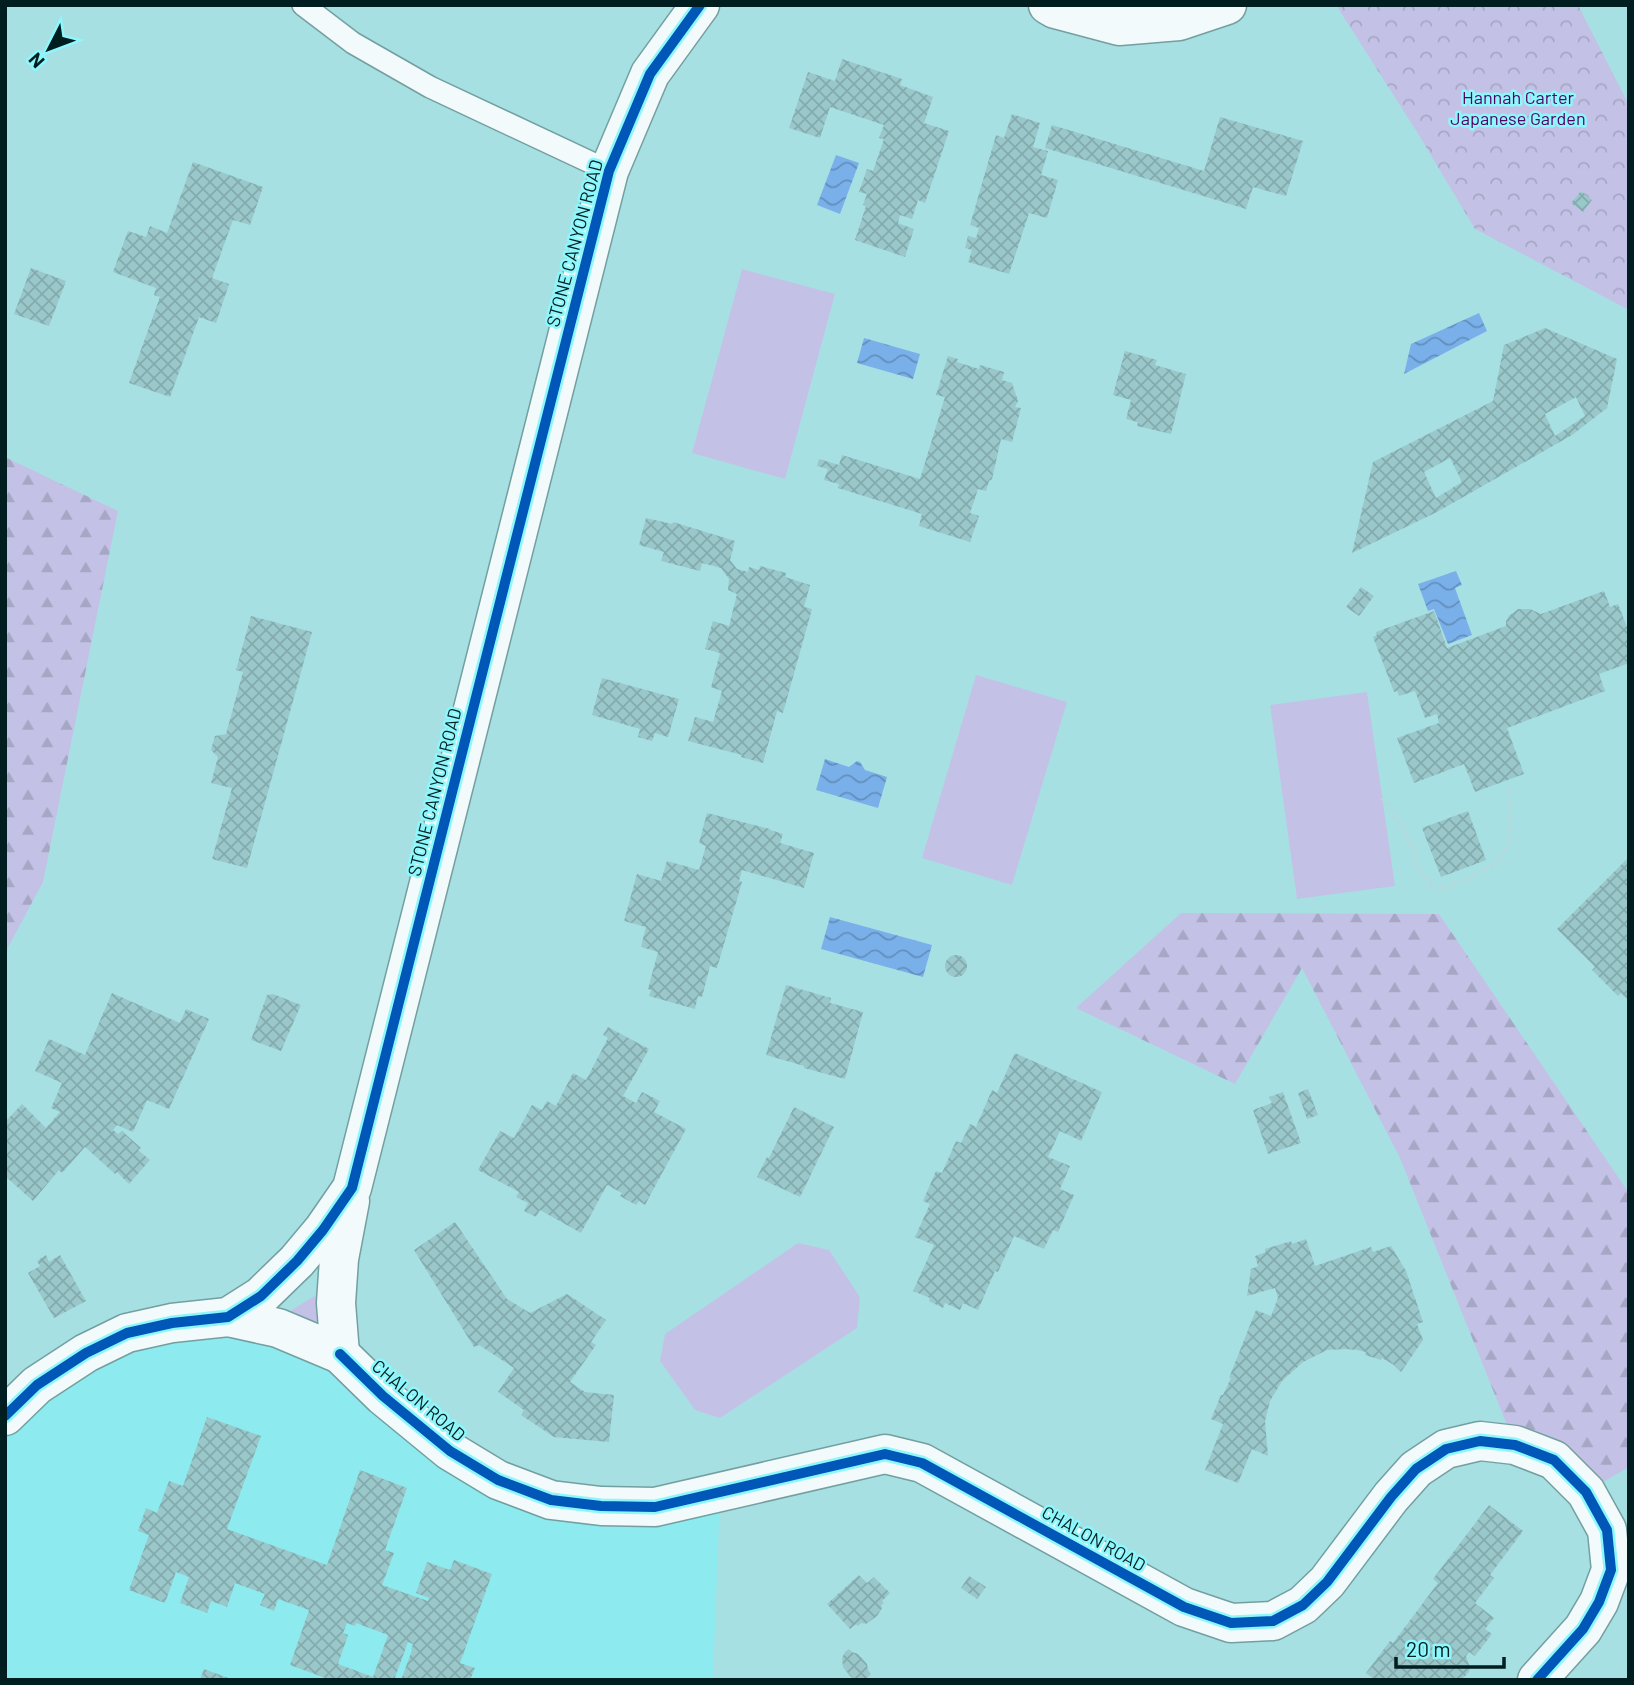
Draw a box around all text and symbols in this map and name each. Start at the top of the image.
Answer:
north arrow [14,14,84,84]
text: N [23,48,49,73]
park label: Hannah Carter Japanese Garden [1450,86,1586,129]
street label: STONE CANYON ROAD [541,157,607,329]
street label: STONE CANYON ROAD [403,706,465,878]
street label: CHALON ROAD [368,1355,470,1445]
street label: CHALON ROAD [1038,1500,1150,1576]
scale bar [1396,1626,1504,1670]
text: 20 m [1406,1636,1451,1661]

